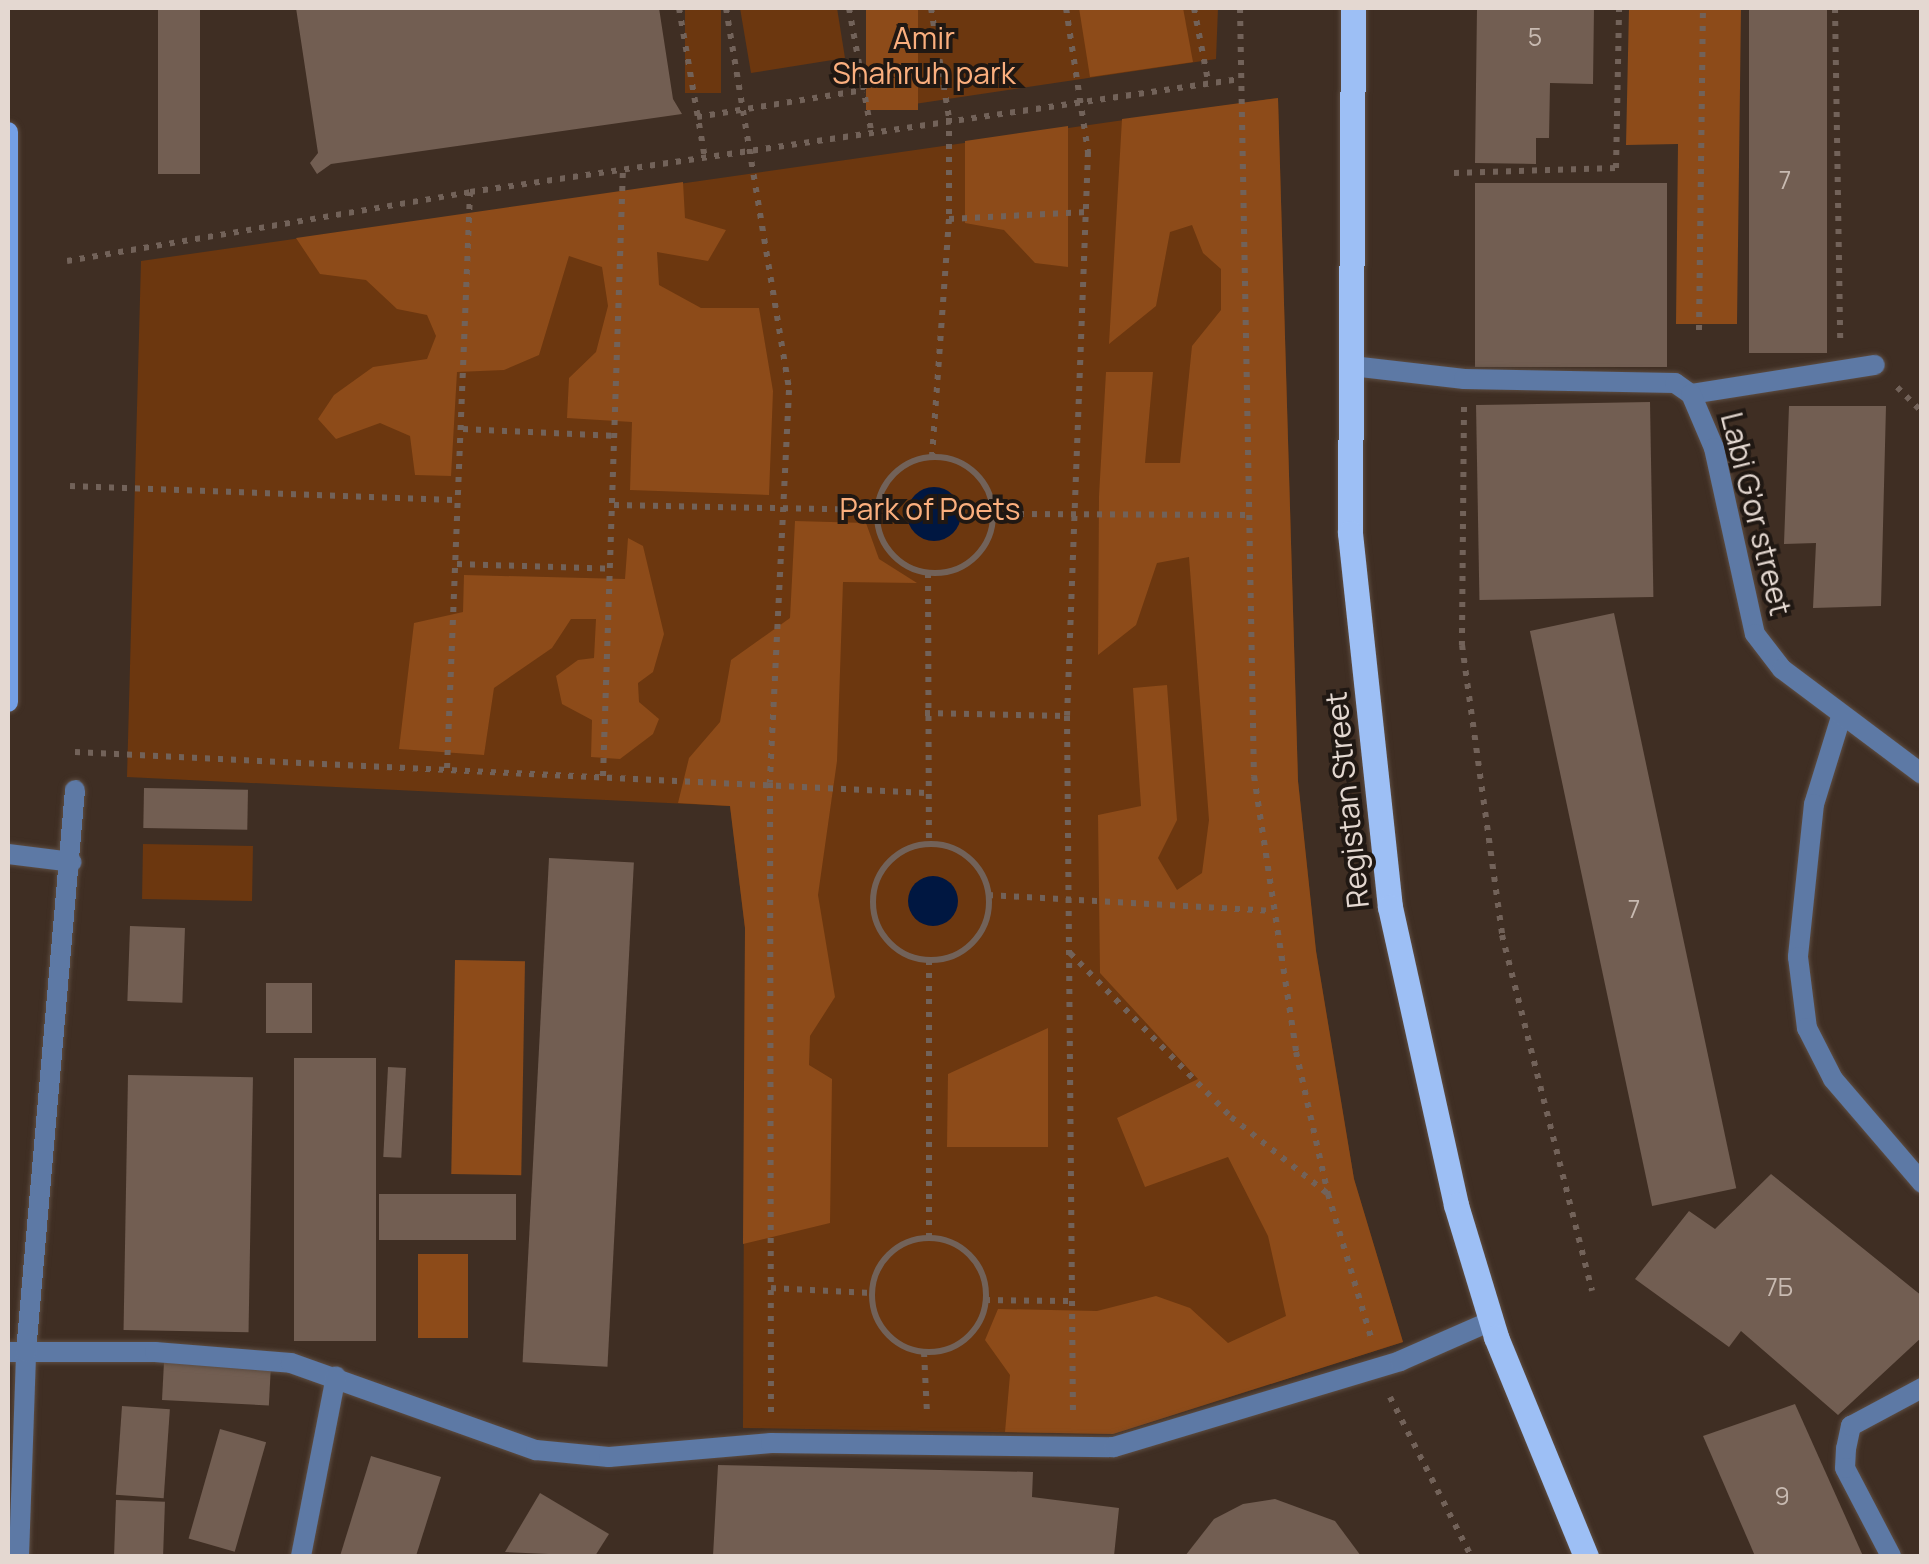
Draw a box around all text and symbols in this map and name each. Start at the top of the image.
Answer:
park label: Amir Shahruh park [832,20,1016,90]
house number: 5 [1528,22,1542,52]
house number: 7 [1779,165,1791,195]
street label: Labi G'or street [1713,409,1799,619]
park label: Park of Poets [839,491,1021,527]
street label: Registan Street [1318,690,1376,910]
house number: 7 [1628,894,1640,924]
house number: 7Б [1765,1272,1793,1302]
house number: 9 [1774,1481,1790,1511]

